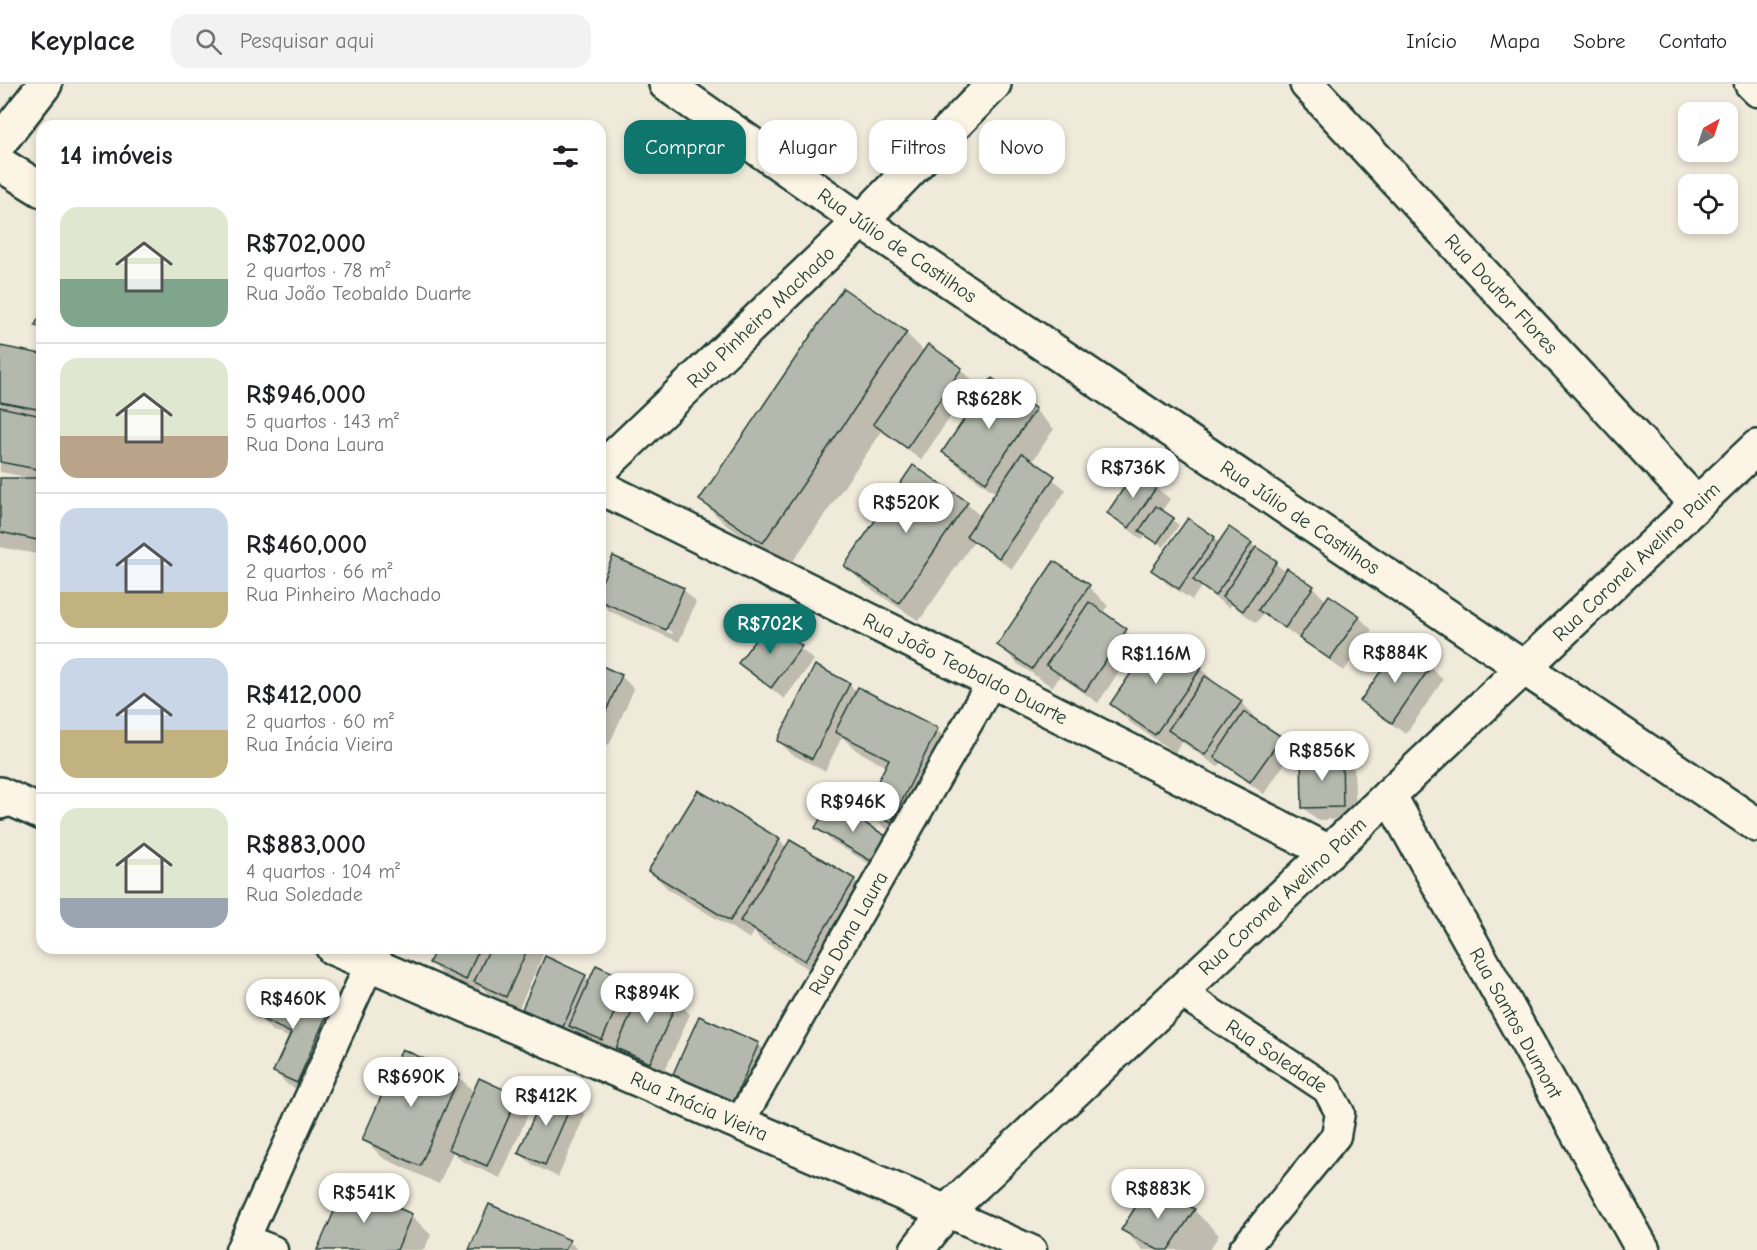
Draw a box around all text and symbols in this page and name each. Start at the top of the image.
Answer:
search box [171,14,591,68]
text: Keyplace [30,25,135,57]
icon: search [192,25,225,58]
text: Pesquisar aqui [240,28,374,54]
text: Início [1406,29,1457,53]
text: Mapa [1490,29,1540,53]
text: Sobre [1573,29,1626,53]
text: Contato [1659,29,1727,53]
north arrow [1678,102,1738,162]
map controls [1678,102,1738,234]
chip: Comprar [624,120,746,174]
chip: Alugar [758,120,857,174]
chip: Filtros [869,120,967,174]
chip: Novo [979,120,1065,174]
icon: filters [549,140,582,173]
text: 14 imóveis [60,141,172,171]
button: locate [1678,174,1738,234]
street label: Rua Júlio de Castilhos [813,183,981,308]
text: R$702,000 [246,229,366,259]
street label: Rua Doutor Flores [1440,229,1563,359]
icon: home [108,231,180,303]
street label: Rua Pinheiro Machado [682,241,840,393]
text: 2 quartos · 78 m² [246,259,391,282]
text: Rua João Teobaldo Duarte [246,282,471,305]
pin: R$628K [940,379,1038,430]
text: R$946,000 [246,380,366,410]
icon: home [108,382,180,454]
text: R$628K [956,387,1022,410]
text: 5 quartos · 143 m² [246,410,399,433]
text: Rua Dona Laura [246,433,384,456]
pin: R$736K [1084,448,1182,499]
text: R$736K [1101,456,1165,479]
street label: Rua Júlio de Castilhos [1216,456,1384,579]
street label: Rua Coronel Avelino Paim [1548,477,1725,646]
pin: R$520K [857,483,955,534]
text: R$520K [873,491,939,514]
text: R$460,000 [246,530,367,560]
icon: home [108,532,180,604]
text: 2 quartos · 66 m² [246,560,393,583]
text: Rua Pinheiro Machado [246,583,441,606]
pin: R$702K [721,604,819,655]
street label: Rua João Teobaldo Duarte [859,608,1071,729]
text: R$702K [737,612,803,635]
pin: R$884K [1346,633,1444,684]
pin: R$1.16M [1101,634,1211,685]
text: R$884K [1363,641,1427,664]
text: R$1.16M [1121,642,1191,665]
text: R$412,000 [246,680,362,710]
icon: home [108,682,180,754]
text: 2 quartos · 60 m² [246,710,394,733]
pin: R$856K [1273,731,1371,782]
text: Rua Inácia Vieira [246,733,393,756]
text: R$856K [1289,739,1355,762]
pin: R$946K [804,782,902,833]
text: R$946K [820,790,886,813]
street label: Rua Coronel Avelino Paim [1194,813,1371,980]
text: R$883,000 [246,830,366,860]
icon: home [108,832,180,904]
text: 4 quartos · 104 m² [246,860,400,883]
street label: Rua Dona Laura [804,867,893,999]
text: Rua Soledade [246,883,363,906]
street label: Rua Santos Dumont [1465,944,1568,1104]
pin: R$894K [598,973,696,1024]
pin: R$460K [244,979,342,1030]
text: R$894K [614,981,680,1004]
text: R$460K [260,987,326,1010]
street label: Rua Soledade [1221,1015,1332,1098]
pin: R$690K [362,1057,460,1108]
text: R$690K [377,1065,445,1088]
street label: Rua Inácia Vieira [627,1067,771,1146]
pin: R$412K [497,1076,595,1127]
text: R$412K [515,1084,577,1107]
pin: R$883K [1109,1169,1207,1220]
pin: R$541K [315,1173,413,1224]
text: R$883K [1125,1177,1191,1200]
text: R$541K [333,1181,395,1204]

